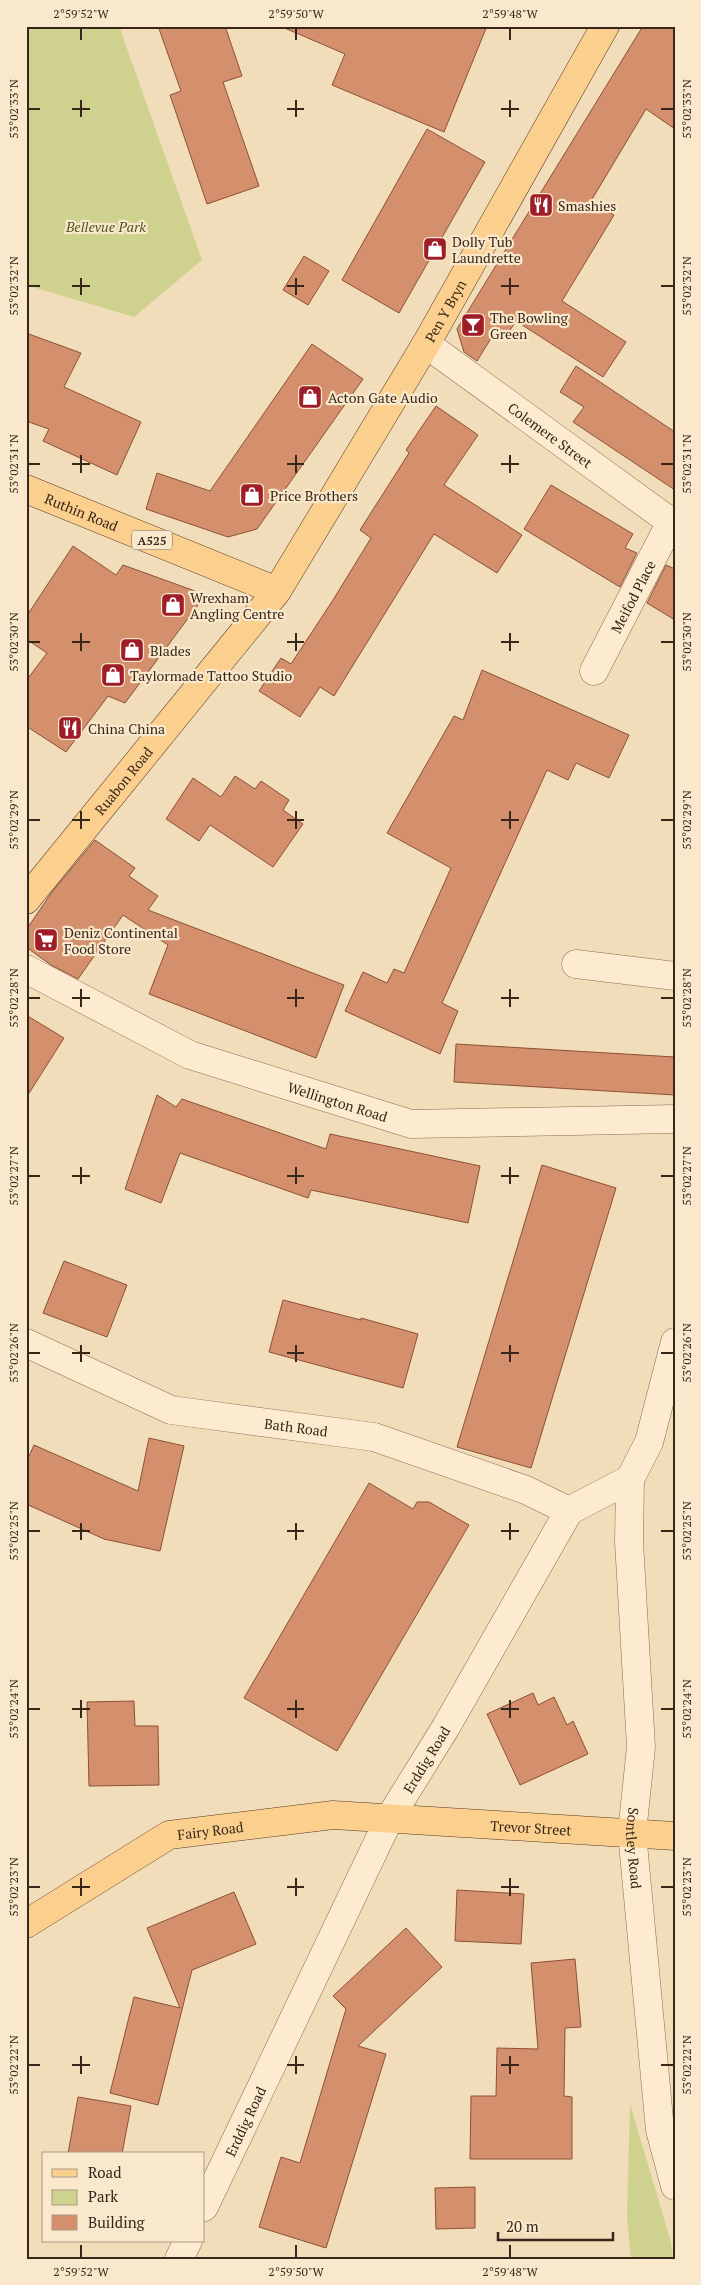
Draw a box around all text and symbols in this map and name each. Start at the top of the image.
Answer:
text: 2°59'52"W [53,6,110,21]
text: 2°59'50"W [268,6,325,21]
text: 2°59'48"W [482,6,539,21]
text: 53°02'33"N [6,79,21,139]
text: 53°02'33"N [679,79,694,139]
restaurant icon: Smashies [528,192,554,218]
place label: Smashies [558,196,616,215]
park label: Bellevue Park [65,217,146,236]
place label: Dolly Tub Laundrette [452,232,521,267]
shop icon: Dolly Tub Laundrette [422,236,448,262]
text: 53°02'32"N [6,256,21,316]
text: 53°02'32"N [679,256,694,316]
street label: Pen Y Bryn [420,275,470,345]
place label: The Bowling Green [490,308,568,343]
bar icon: The Bowling Green [460,312,486,338]
shop icon: Acton Gate Audio [297,384,323,410]
place label: Acton Gate Audio [328,388,438,407]
street label: Colemere Street [504,397,597,472]
text: 53°02'31"N [6,434,21,494]
text: 53°02'31"N [679,434,694,494]
shop icon: Price Brothers [239,482,265,508]
place label: Price Brothers [270,486,358,505]
street label: Ruthin Road [42,488,121,535]
road number: A525 [132,530,172,550]
street label: Meifod Place [606,557,659,636]
place label: Wrexham Angling Centre [190,588,284,623]
shop icon: Wrexham Angling Centre [160,592,186,618]
text: 53°02'30"N [6,612,21,672]
text: 53°02'30"N [679,612,694,672]
shop icon: Blades [119,637,145,663]
place label: Blades [150,641,191,660]
shop icon: Taylormade Tattoo Studio [100,662,126,688]
place label: Taylormade Tattoo Studio [130,666,292,685]
restaurant icon: China China [57,715,83,741]
place label: China China [88,719,165,738]
street label: Ruabon Road [90,742,157,818]
text: 53°02'29"N [6,790,21,850]
text: 53°02'29"N [679,790,694,850]
place label: Deniz Continental Food Store [64,923,178,958]
supermarket icon: Deniz Continental Food Store [33,927,59,953]
text: 53°02'28"N [6,968,21,1028]
text: 53°02'28"N [679,968,694,1028]
street label: Wellington Road [286,1077,390,1126]
text: 53°02'27"N [6,1146,21,1206]
text: 53°02'27"N [679,1146,694,1206]
text: 53°02'26"N [6,1323,21,1383]
text: 53°02'26"N [679,1323,694,1383]
street label: Bath Road [263,1413,329,1440]
text: 53°02'25"N [6,1501,21,1561]
text: 53°02'25"N [679,1501,694,1561]
text: 53°02'24"N [6,1679,21,1739]
text: 53°02'24"N [679,1679,694,1739]
street label: Erddig Road [398,1722,454,1796]
street label: Sontley Road [622,1807,647,1890]
street label: Trevor Street [490,1815,573,1839]
street label: Fairy Road [176,1816,245,1843]
text: 53°02'23"N [6,1857,21,1917]
text: 53°02'23"N [679,1857,694,1917]
text: 53°02'22"N [6,2035,21,2095]
text: 53°02'22"N [679,2035,694,2095]
street label: Erddig Road [220,2083,270,2159]
legend [42,2152,205,2242]
text: Road [88,2162,121,2182]
text: Park [88,2186,118,2206]
scale bar [498,2210,614,2242]
text: Building [88,2212,146,2232]
text: 20 m [506,2216,539,2236]
text: 2°59'52"W [53,2264,110,2279]
text: 2°59'50"W [268,2264,325,2279]
text: 2°59'48"W [482,2264,539,2279]

